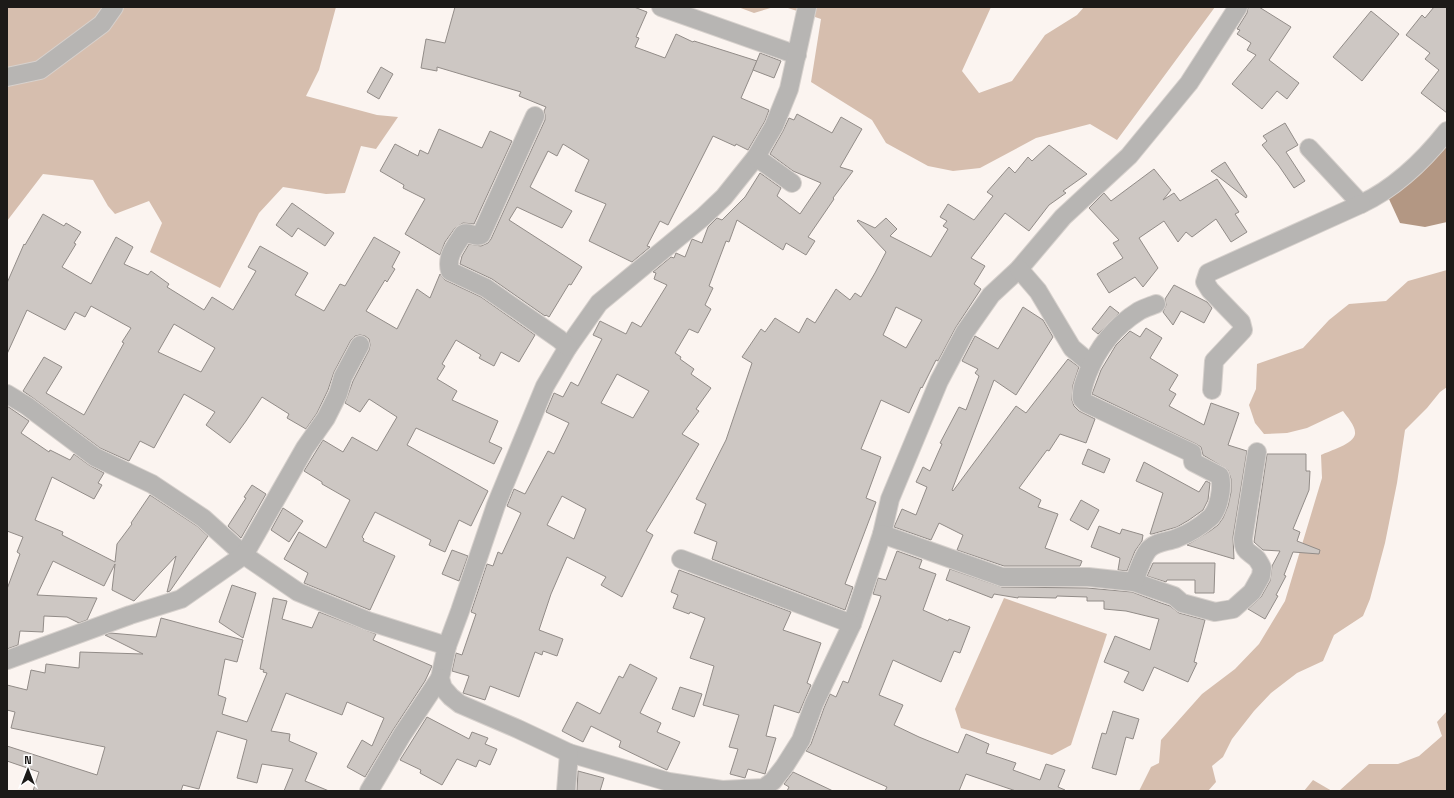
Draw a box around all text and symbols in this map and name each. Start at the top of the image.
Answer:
north arrow [8,750,48,790]
text: N [24,753,32,767]

